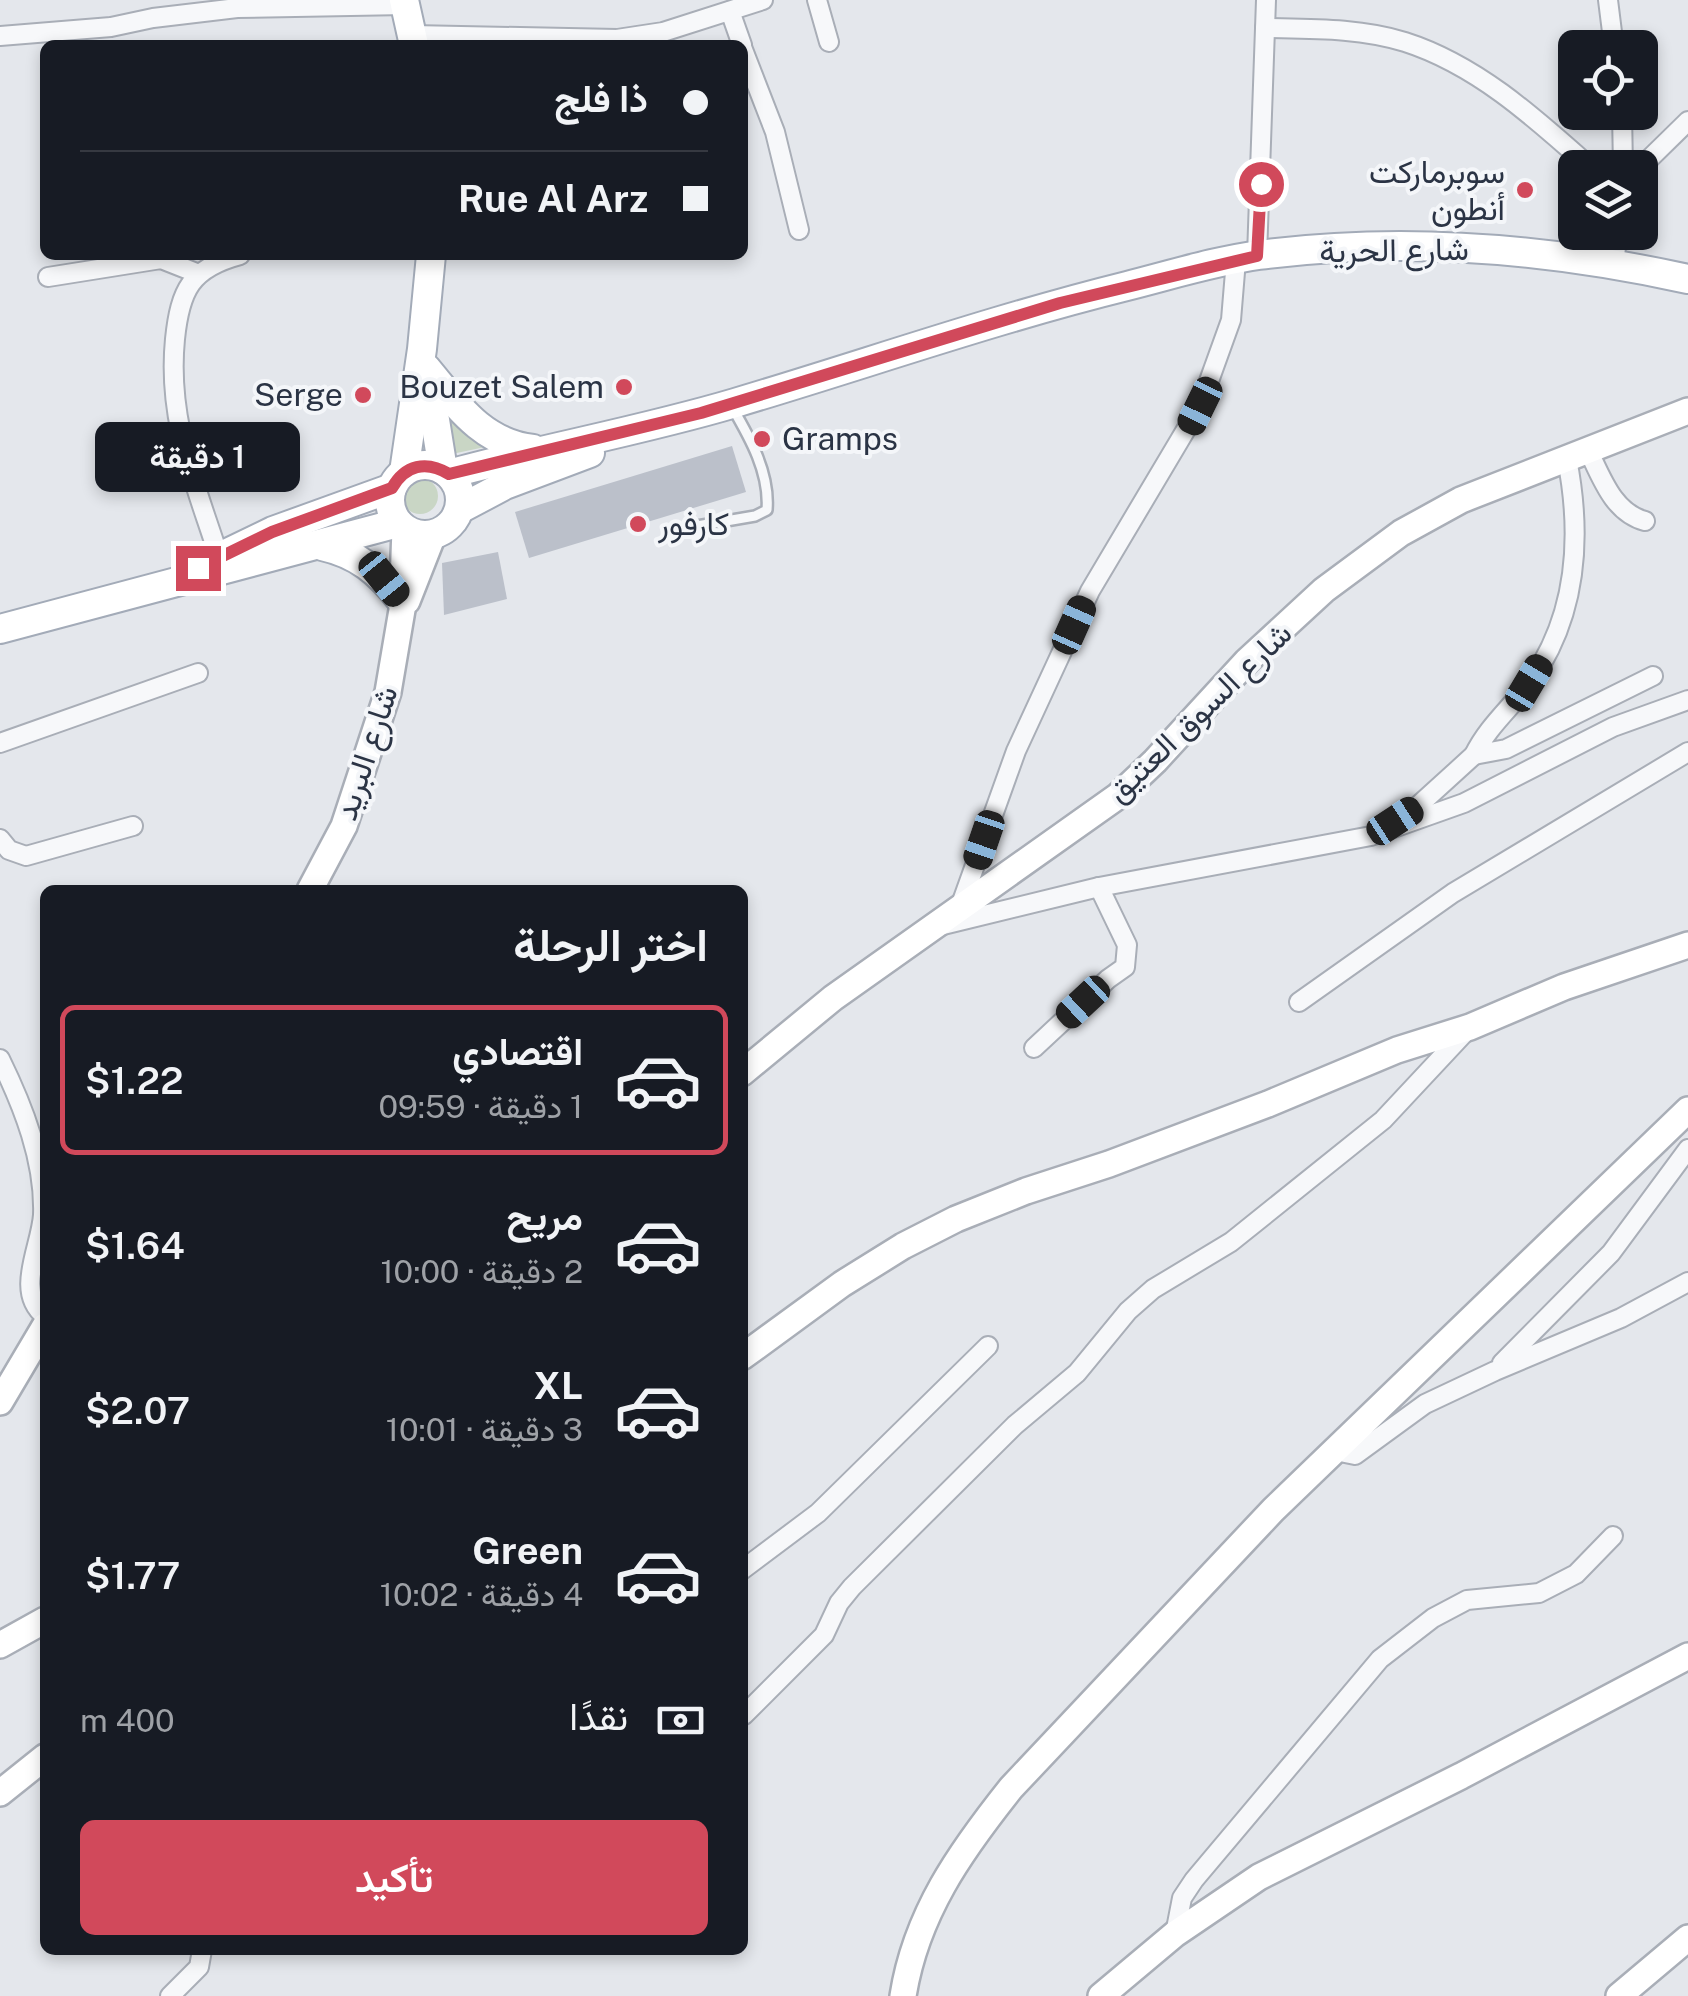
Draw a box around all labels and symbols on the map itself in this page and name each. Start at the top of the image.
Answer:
place label: سوبرماركت أنطون [1369,153,1505,229]
route start [1239,162,1284,207]
marker: سوبرماركت أنطون [1514,179,1536,201]
street label: شارع الحرية [1319,230,1469,273]
place label: Bouzet Salem [399,368,604,405]
car [1173,372,1227,440]
place label: Serge [254,376,343,413]
marker: Bouzet Salem [613,376,635,398]
marker: Serge [352,384,374,406]
place label: Gramps [782,420,898,457]
callout: 1 دقيقة [96,423,300,493]
marker: Gramps [751,428,773,450]
place label: كارفور [657,505,729,544]
marker: كارفور [627,513,649,535]
route end [176,546,221,591]
car [353,546,415,612]
car [1048,591,1100,659]
street label: شارع السوق العتيق [1099,614,1302,812]
car [1501,650,1557,716]
street label: شارع البريد [326,681,408,826]
car [1362,792,1428,850]
car [960,807,1008,873]
car [1051,971,1115,1033]

